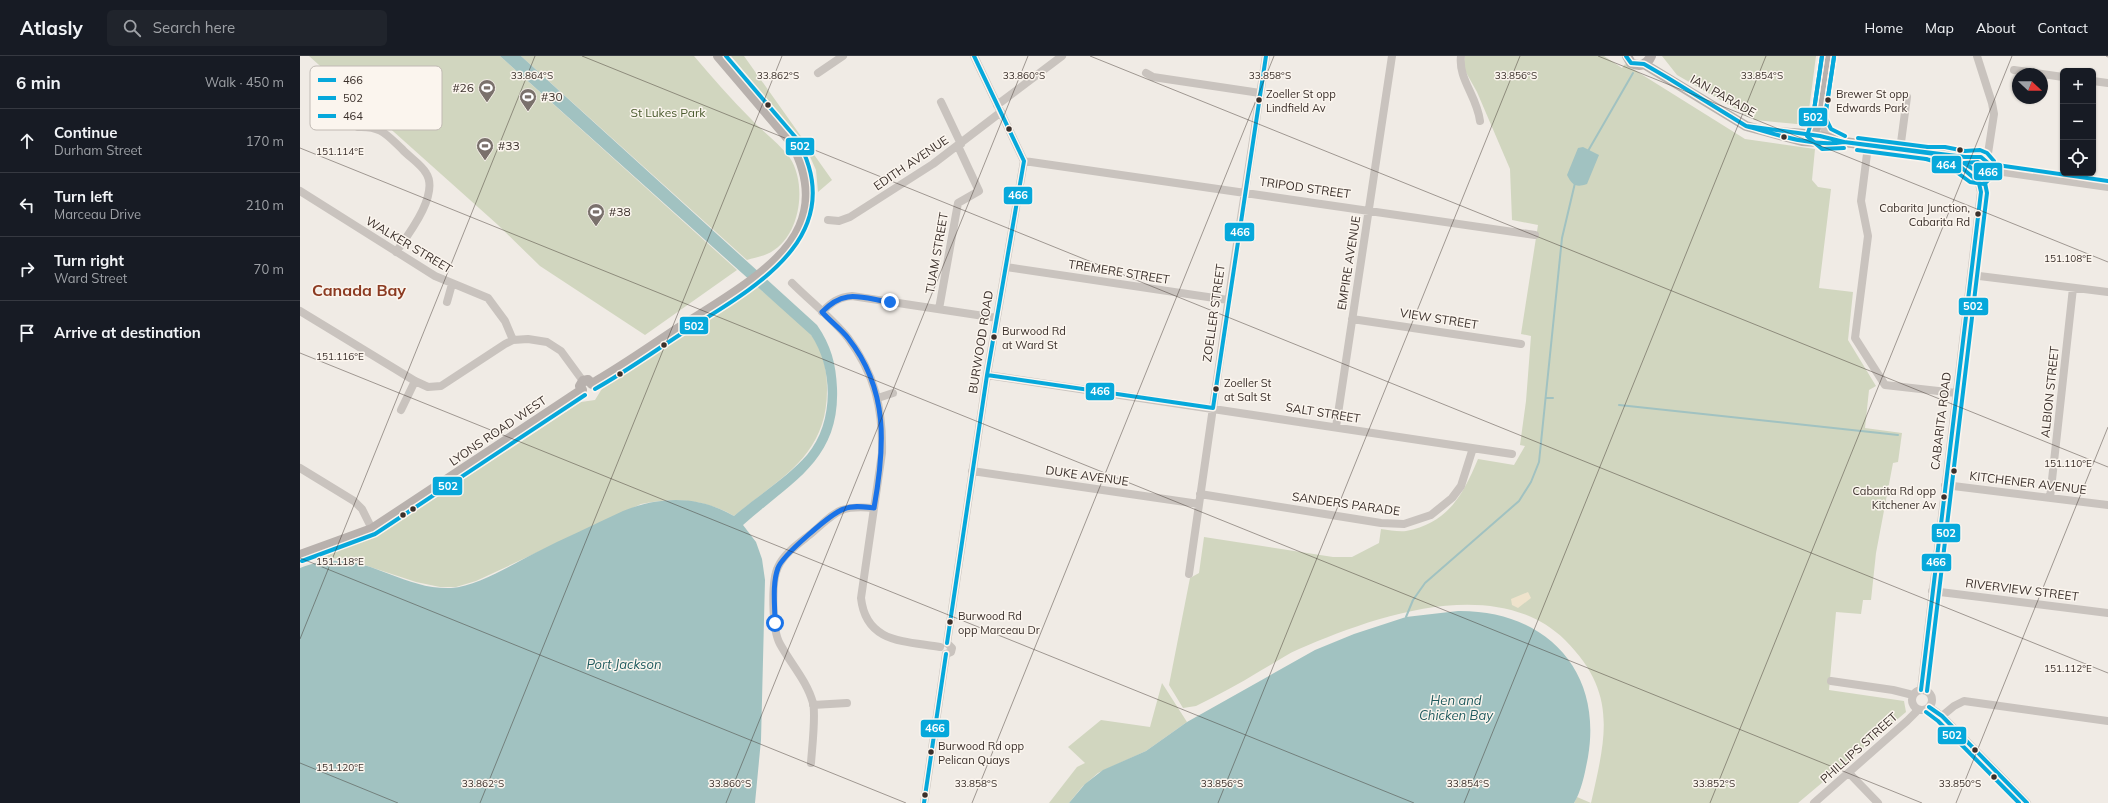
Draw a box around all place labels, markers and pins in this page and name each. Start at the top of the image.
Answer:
sports icon: #26 [477,78,497,103]
place label: #26 [452,80,474,95]
sports icon: #30 [518,87,538,112]
place label: Zoeller St opp Lindfield Av [1266,87,1336,115]
place label: Brewer St opp Edwards Park [1836,87,1909,115]
place label: #30 [541,89,563,104]
marker: Zoeller St opp Lindfield Av [1254,95,1264,105]
marker: Brewer St opp Edwards Park [1823,95,1833,105]
unlabelled marker [763,100,773,110]
unlabelled marker [1004,124,1014,134]
unlabelled marker [1779,132,1789,142]
sports icon: #33 [475,136,495,161]
place label: #33 [498,138,520,153]
unlabelled marker [1955,145,1965,155]
place label: Cabarita Junction, Cabarita Rd [1879,201,1970,229]
sports icon: #38 [586,202,606,227]
place label: #38 [609,204,631,219]
marker: Cabarita Junction, Cabarita Rd [1973,209,1983,219]
place label: Burwood Rd at Ward St [1002,324,1066,352]
marker: Burwood Rd at Ward St [989,332,999,342]
unlabelled marker [659,340,669,350]
unlabelled marker [615,369,625,379]
place label: Zoeller St at Salt St [1224,376,1272,404]
marker: Zoeller St at Salt St [1211,384,1221,394]
unlabelled marker [1949,466,1959,476]
place label: Cabarita Rd opp Kitchener Av [1852,484,1936,512]
marker: Cabarita Rd opp Kitchener Av [1939,492,1949,502]
unlabelled marker [408,504,418,514]
unlabelled marker [398,510,408,520]
place label: Burwood Rd opp Marceau Dr [958,609,1040,637]
marker: Burwood Rd opp Marceau Dr [945,617,955,627]
place label: Burwood Rd opp Pelican Quays [938,739,1024,767]
unlabelled marker [1970,745,1980,755]
marker: Burwood Rd opp Pelican Quays [926,747,936,757]
unlabelled marker [1989,772,1999,782]
unlabelled marker [920,790,930,800]

